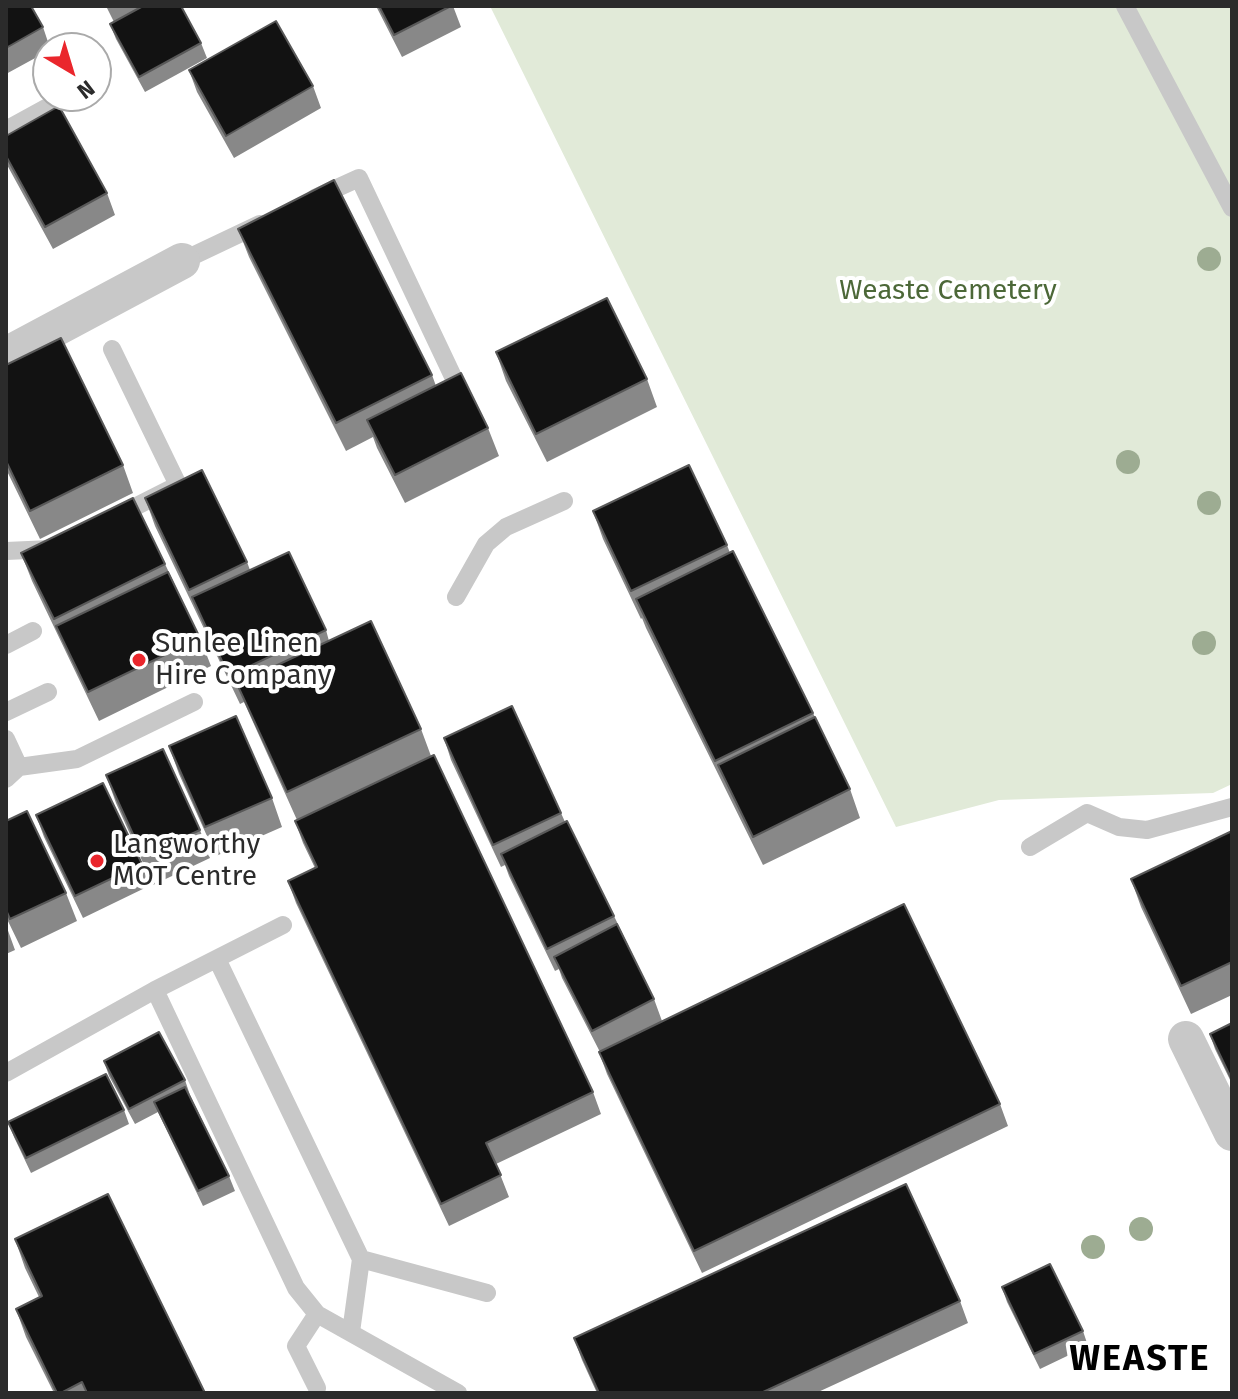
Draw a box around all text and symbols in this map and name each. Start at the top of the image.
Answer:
north arrow [32,32,112,112]
text: N [72,75,100,105]
park label: Weaste Cemetery [839,274,1057,308]
place label: Sunlee Linen Hire Company [155,627,332,693]
marker: Sunlee Linen Hire Company [130,651,148,669]
place label: Langworthy MOT Centre [113,828,260,894]
marker: Langworthy MOT Centre [88,852,106,870]
district label: WEASTE [1070,1338,1210,1382]

